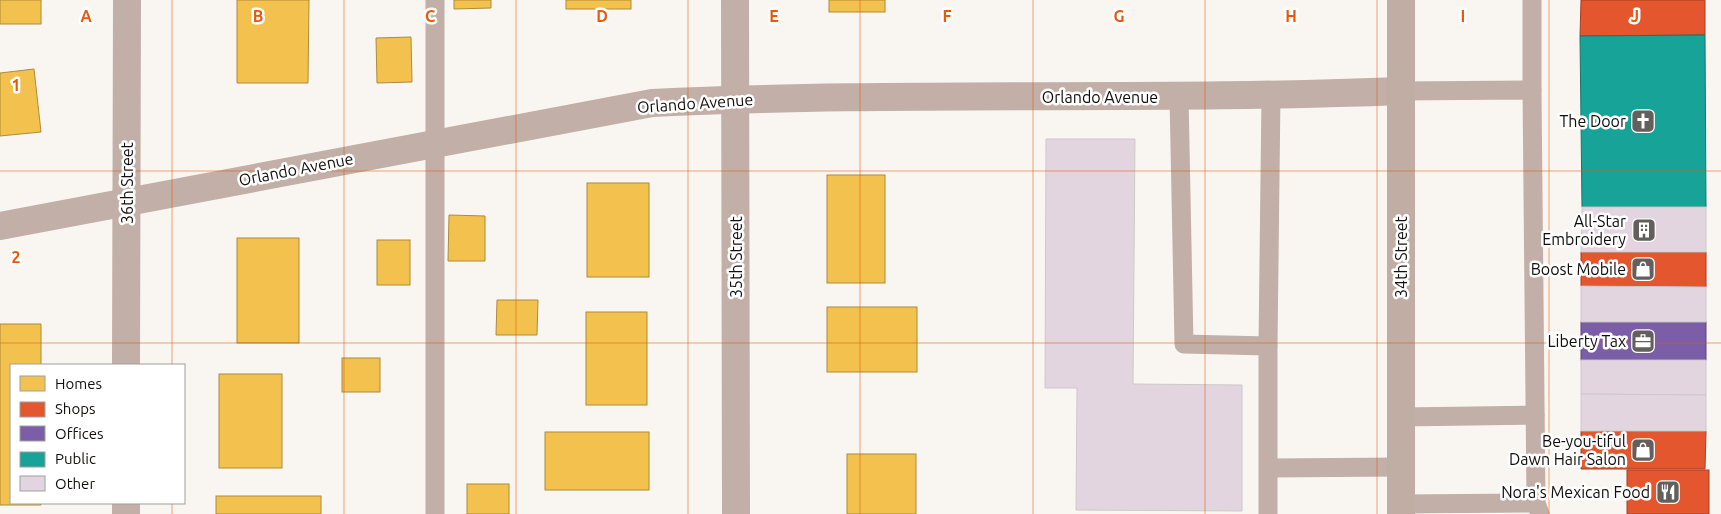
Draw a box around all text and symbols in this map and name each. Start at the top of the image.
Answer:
text: A [80,7,92,25]
text: B [253,7,263,25]
text: C [425,7,435,25]
text: D [596,7,608,25]
text: E [769,7,779,25]
text: F [943,7,952,25]
text: G [1113,7,1125,25]
text: H [1285,7,1297,25]
text: I [1461,7,1465,25]
text: J [1631,7,1639,25]
text: 1 [11,76,21,94]
street label: Orlando Avenue [1042,88,1158,106]
street label: Orlando Avenue [636,90,754,116]
church icon: The Door [1630,108,1656,134]
place label: The Door [1559,112,1626,130]
street label: 36th Street [118,141,136,224]
street label: Orlando Avenue [237,149,355,189]
place label: All-Star Embroidery [1542,212,1626,248]
street label: 35th Street [727,215,745,298]
street label: 34th Street [1392,215,1410,298]
building icon: All-Star Embroidery [1631,217,1657,243]
text: 2 [11,248,21,266]
shop icon: Boost Mobile [1630,256,1656,282]
place label: Boost Mobile [1531,260,1626,278]
office icon: Liberty Tax [1630,328,1656,354]
place label: Liberty Tax [1547,332,1626,350]
legend [10,364,185,504]
text: Homes [55,375,102,392]
text: Shops [55,400,96,417]
text: Offices [55,425,103,442]
place label: Be-you-tiful Dawn Hair Salon [1509,432,1626,468]
shop icon: Be-you-tiful Dawn Hair Salon [1630,437,1656,463]
text: Public [55,450,96,467]
text: Other [55,475,95,492]
restaurant icon: Nora's Mexican Food [1655,479,1681,505]
place label: Nora's Mexican Food [1501,483,1650,501]

